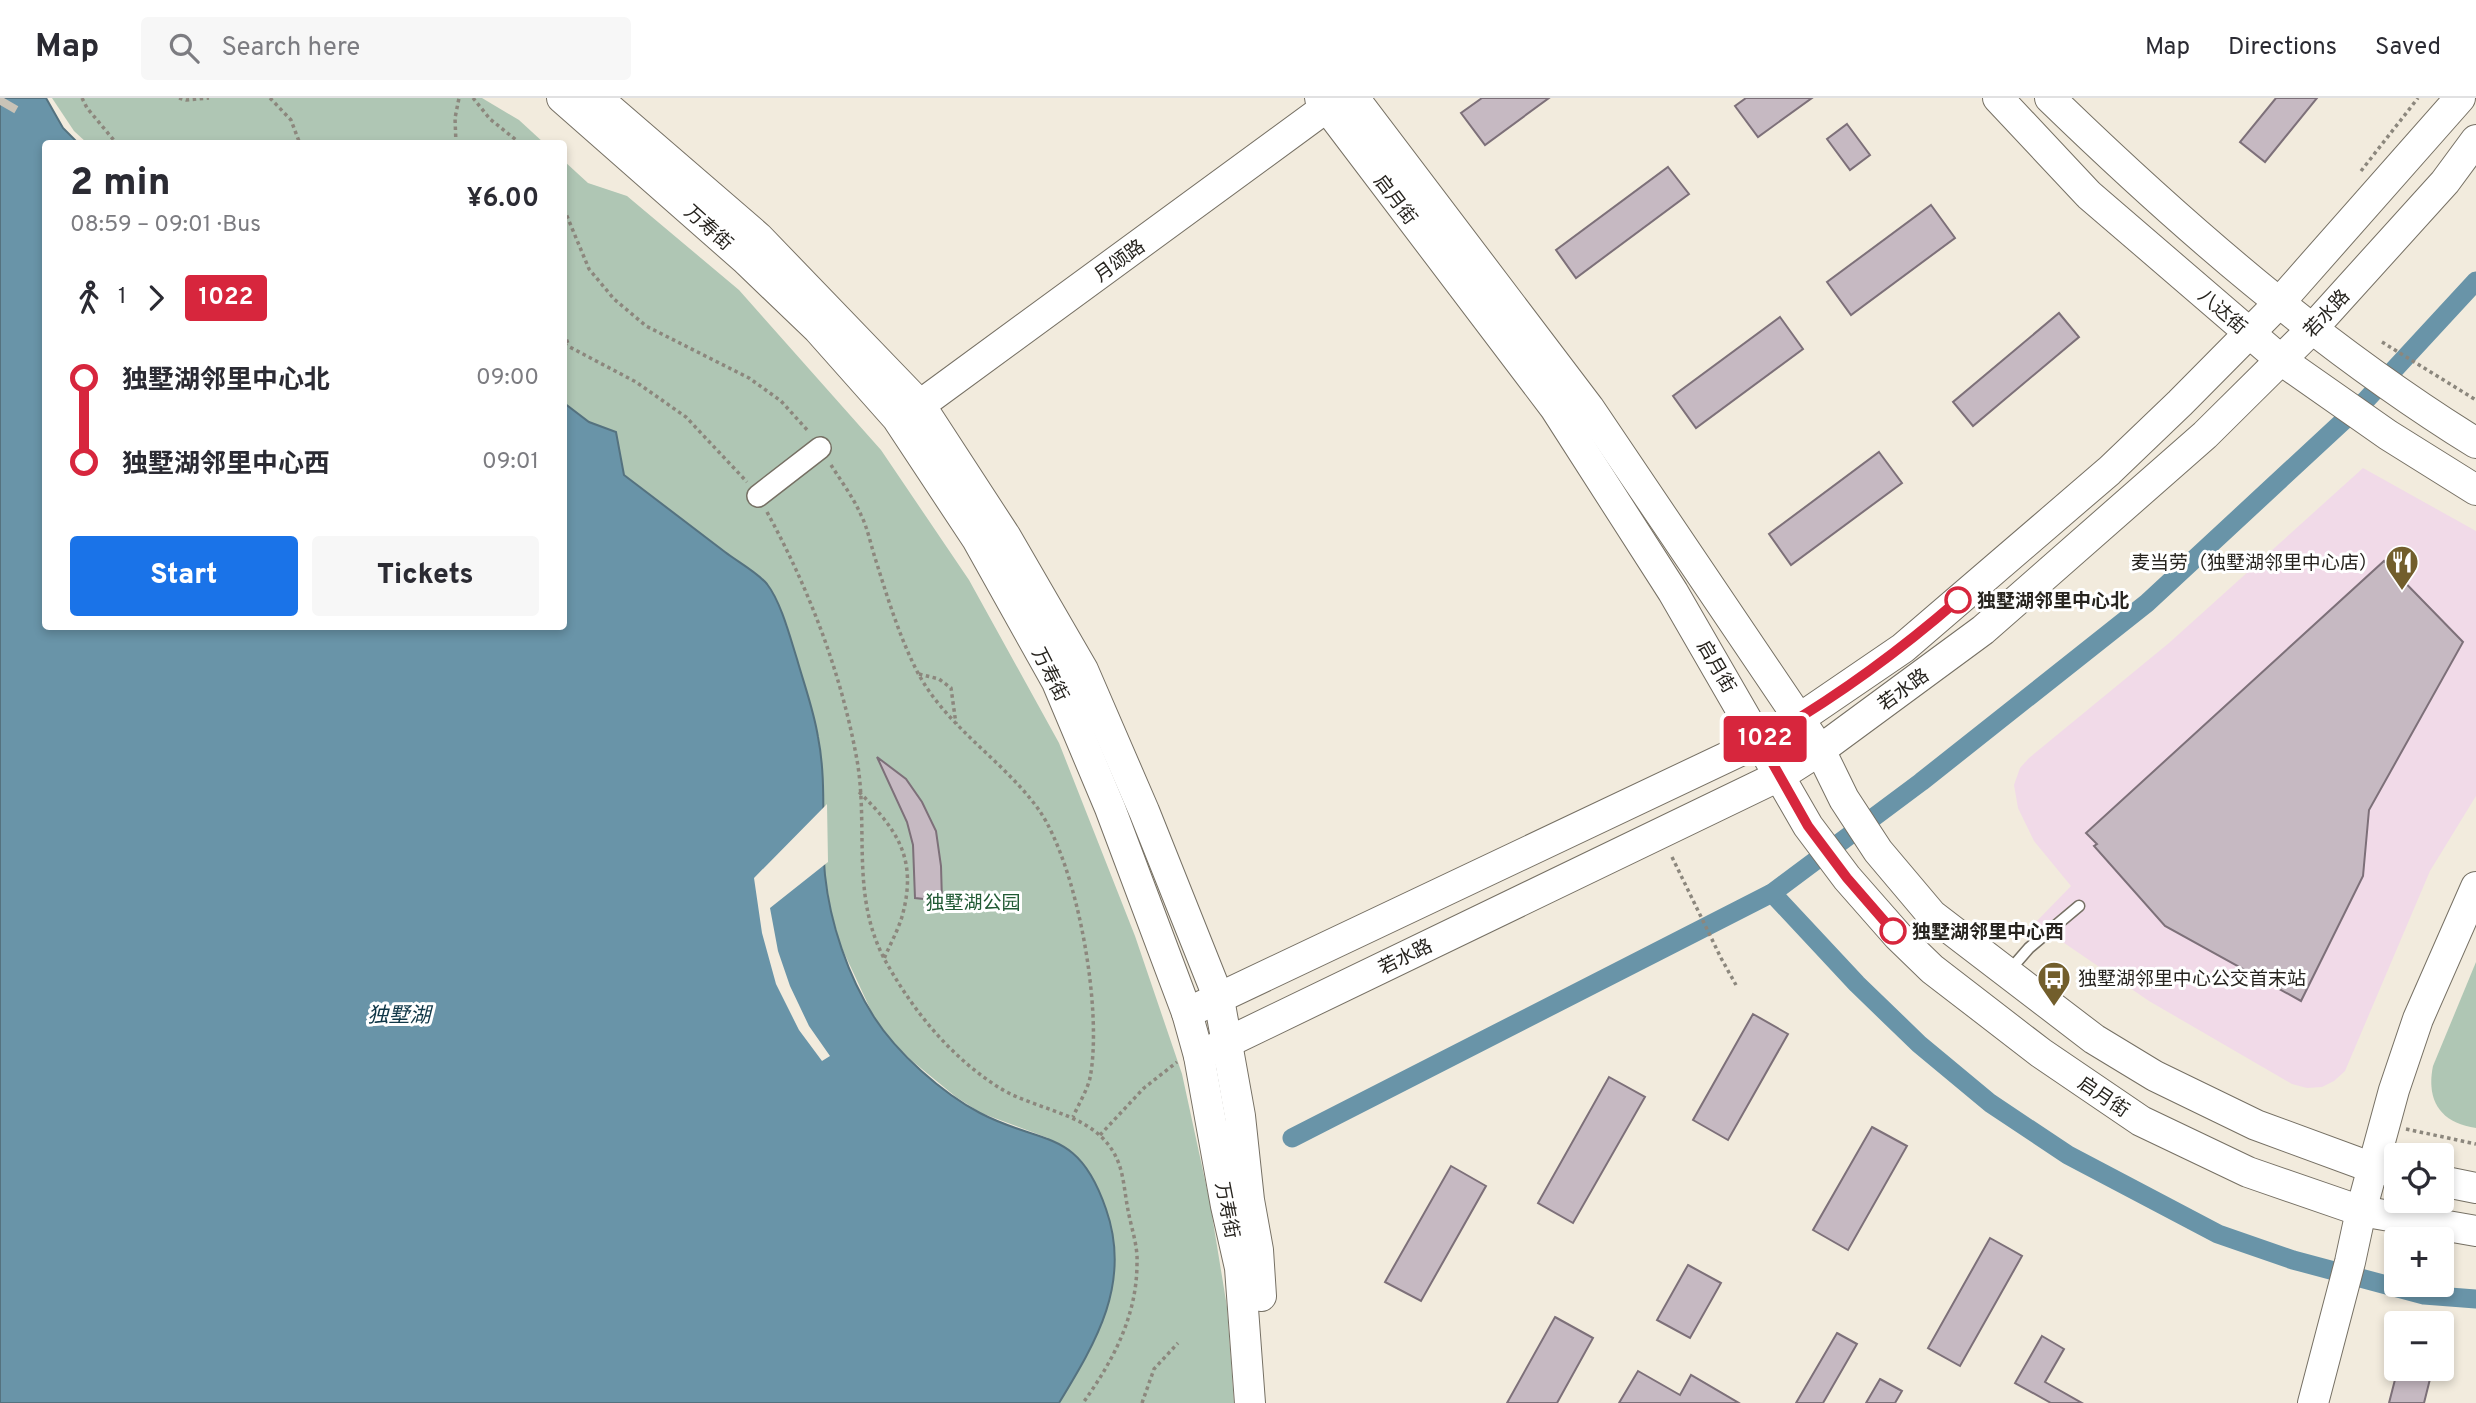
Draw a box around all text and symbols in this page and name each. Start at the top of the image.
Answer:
search box [141,17,631,80]
text: Map [35,27,99,69]
icon: search [165,29,203,67]
text: Search here [221,32,360,65]
text: Map [2145,33,2190,63]
text: Directions [2228,33,2337,63]
text: Saved [2375,33,2441,63]
text: 2 min [70,160,171,209]
street label: 启月街 [1368,170,1421,230]
text: ¥6.00 [467,183,539,216]
street label: 万寿街 [678,200,737,256]
text: 08:59 – 09:01 · Bus [70,211,261,240]
street label: 月颂路 [1090,235,1150,288]
icon: walk [70,279,108,317]
icon: forward [137,279,175,317]
text: 1 [118,283,127,312]
text: 1022 [199,283,253,313]
street label: 八达街 [2192,285,2251,340]
street label: 若水路 [2299,285,2356,343]
text: 09:00 [476,364,539,393]
text: 独墅湖邻里中心北 [122,365,330,398]
text: 09:01 [482,448,539,477]
text: 独墅湖邻里中心西 [122,449,330,482]
button: Start [70,536,298,616]
button: Tickets [312,536,539,616]
restaurant icon: 麦当劳（独墅湖邻里中心店） [2383,543,2421,592]
place label: 麦当劳（独墅湖邻里中心店） [2131,552,2378,576]
marker: 独墅湖邻里中心北 [1945,587,1971,613]
place label: 独墅湖邻里中心北 [1977,590,2129,614]
street label: 启月街 [1691,636,1740,698]
street label: 万寿街 [1026,644,1073,706]
street label: 若水路 [1874,664,1934,717]
line badge: 1022 [1716,716,1814,762]
text: 1022 [1738,724,1792,754]
park label: 独墅湖公园 [925,892,1021,916]
marker: 独墅湖邻里中心西 [1880,918,1906,944]
place label: 独墅湖邻里中心西 [1912,921,2064,945]
street label: 若水路 [1375,935,1437,981]
bus stop icon: 独墅湖邻里中心公交首末站 [2035,959,2073,1008]
place label: 独墅湖邻里中心公交首末站 [2078,968,2306,992]
water label: 独墅湖 [368,1003,433,1030]
street label: 启月街 [2073,1072,2133,1124]
map controls [2384,1143,2454,1381]
button: locate [2384,1143,2454,1213]
street label: 万寿街 [1209,1180,1243,1241]
button: + [2384,1227,2454,1297]
button: − [2384,1311,2454,1381]

